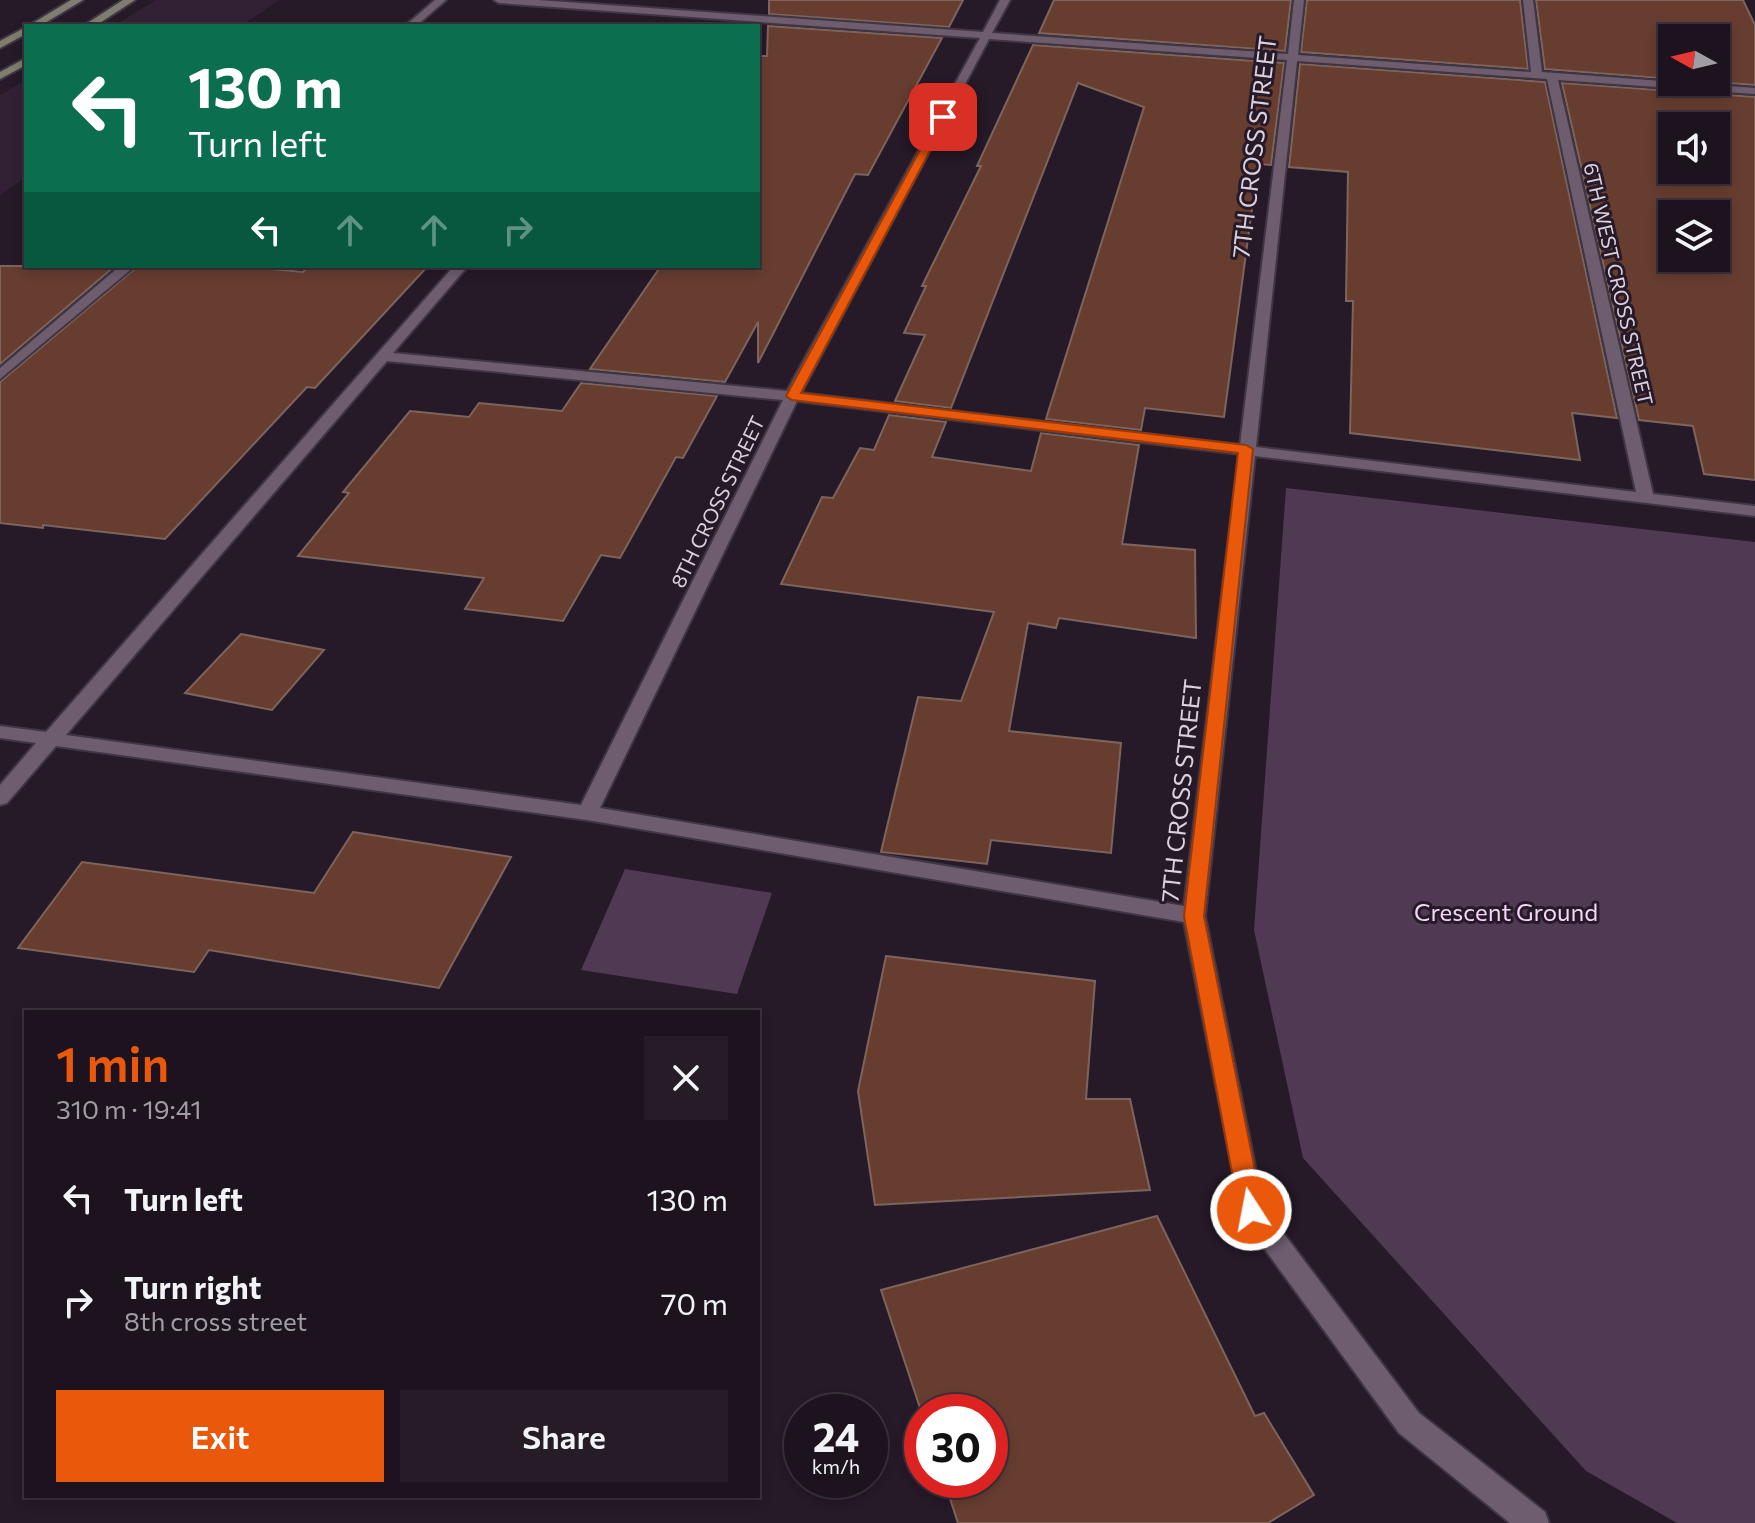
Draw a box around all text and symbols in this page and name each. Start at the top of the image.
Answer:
north arrow [1658,24,1730,96]
map controls [1658,24,1730,272]
street label: 7TH CROSS STREET [1225,34,1282,260]
text: 130 m [188,51,343,120]
icon: left [56,56,160,160]
pin [909,83,977,151]
icon: arrive [921,95,965,139]
button: sound [1658,112,1730,184]
text: Turn left [188,120,327,164]
street label: 6TH WEST CROSS STREET [1579,160,1659,408]
button: layers [1658,200,1730,272]
icon: left [244,208,288,252]
icon: ahead [328,208,372,252]
icon: ahead [412,208,456,252]
icon: right [496,208,540,252]
street label: 8TH CROSS STREET [665,412,769,591]
street label: 7TH CROSS STREET [1154,678,1207,904]
park label: Crescent Ground [1414,897,1598,926]
text: 1 min [56,1033,169,1092]
button: close [644,1036,728,1120]
text: 310 m · 19:41 [56,1093,202,1124]
position arrow [1209,1168,1293,1252]
icon: left [56,1176,100,1220]
text: Turn left [124,1180,243,1217]
text: 130 m [647,1180,728,1217]
text: Turn right [124,1268,261,1305]
icon: right [56,1280,100,1324]
text: 70 m [661,1284,728,1321]
text: 8th cross street [124,1305,307,1336]
button: Exit [56,1390,384,1482]
button: Share [400,1390,728,1482]
speed limit sign: 30 [904,1394,1008,1498]
text: 24 [813,1411,859,1460]
text: km/h [812,1454,860,1478]

